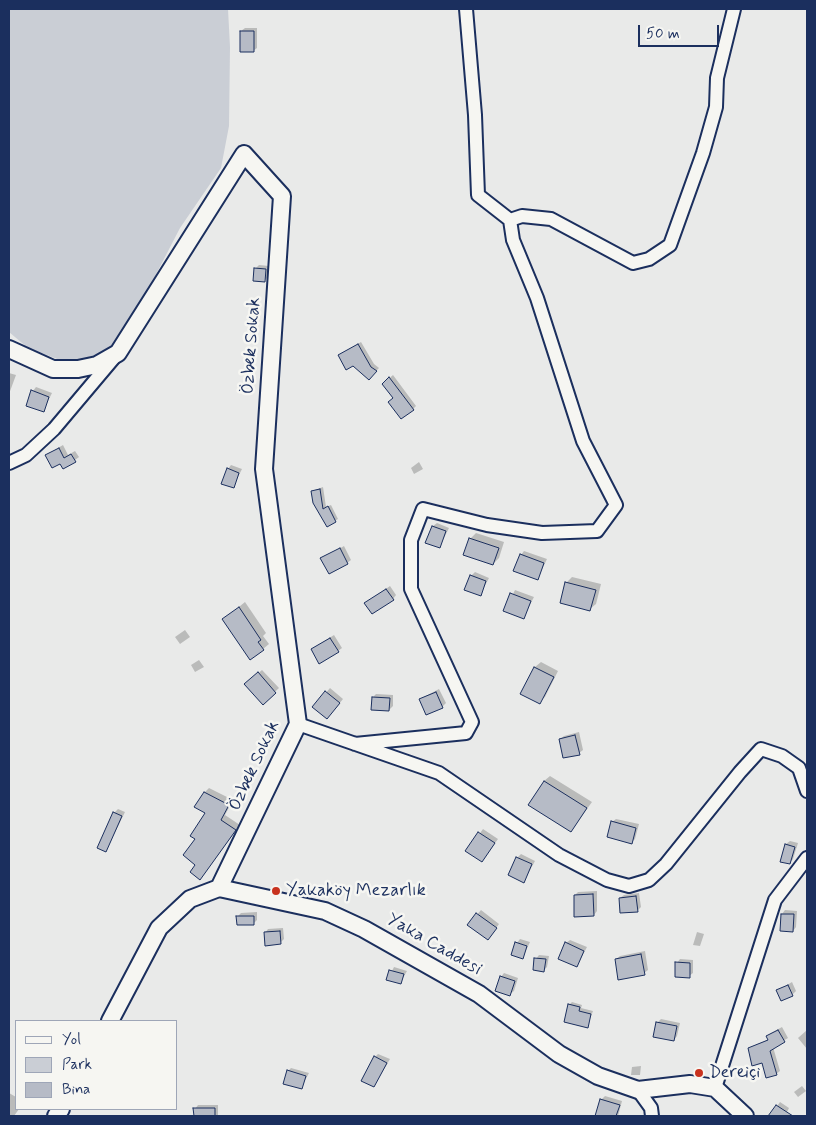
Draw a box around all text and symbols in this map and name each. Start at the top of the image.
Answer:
scale bar [641,15,722,47]
text: 50 m [646,24,680,44]
street label: Özbek Sokak [238,297,266,395]
street label: Özbek Sokak [225,718,285,814]
place label: Yakaköy Mezarlık [286,880,426,902]
marker: Yakaköy Mezarlık [270,885,282,897]
street label: Yaka Caddesi [383,909,485,981]
legend [15,1020,178,1110]
text: Yol [62,1030,81,1050]
text: Park [62,1055,92,1075]
place label: Dereiçi [709,1062,760,1084]
marker: Dereiçi [693,1067,705,1079]
text: Bina [62,1080,90,1100]

